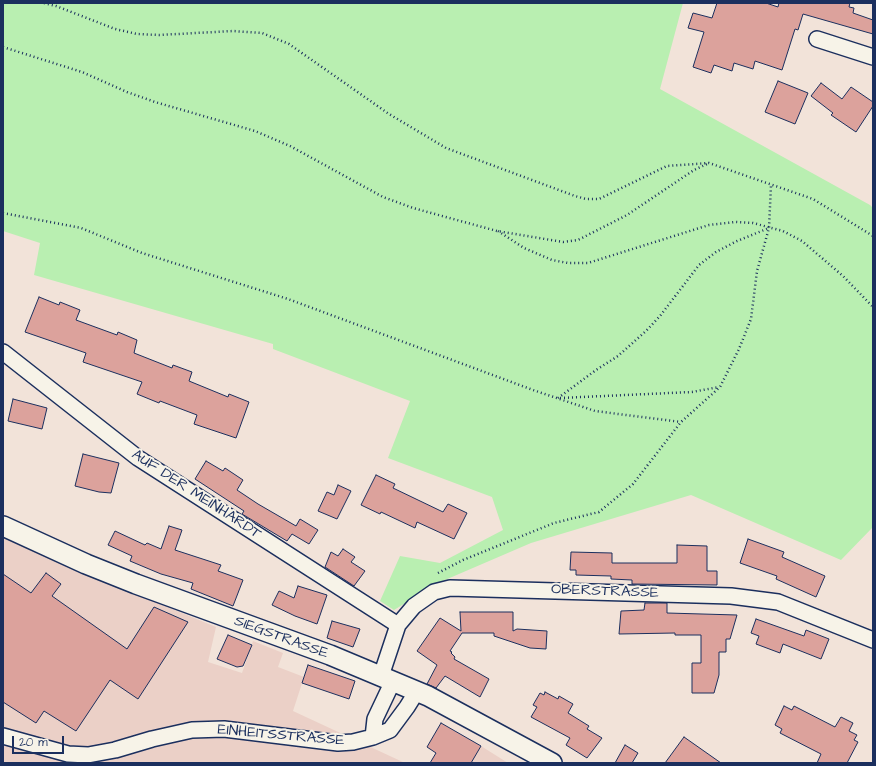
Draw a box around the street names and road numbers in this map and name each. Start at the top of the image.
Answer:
street label: AUF DER MEINHARDT [128,446,264,544]
street label: OBERSTRASSE [551,581,659,603]
street label: SIEGSTRASSE [232,613,330,663]
street label: EINHEITSSTRASSE [217,721,345,751]

